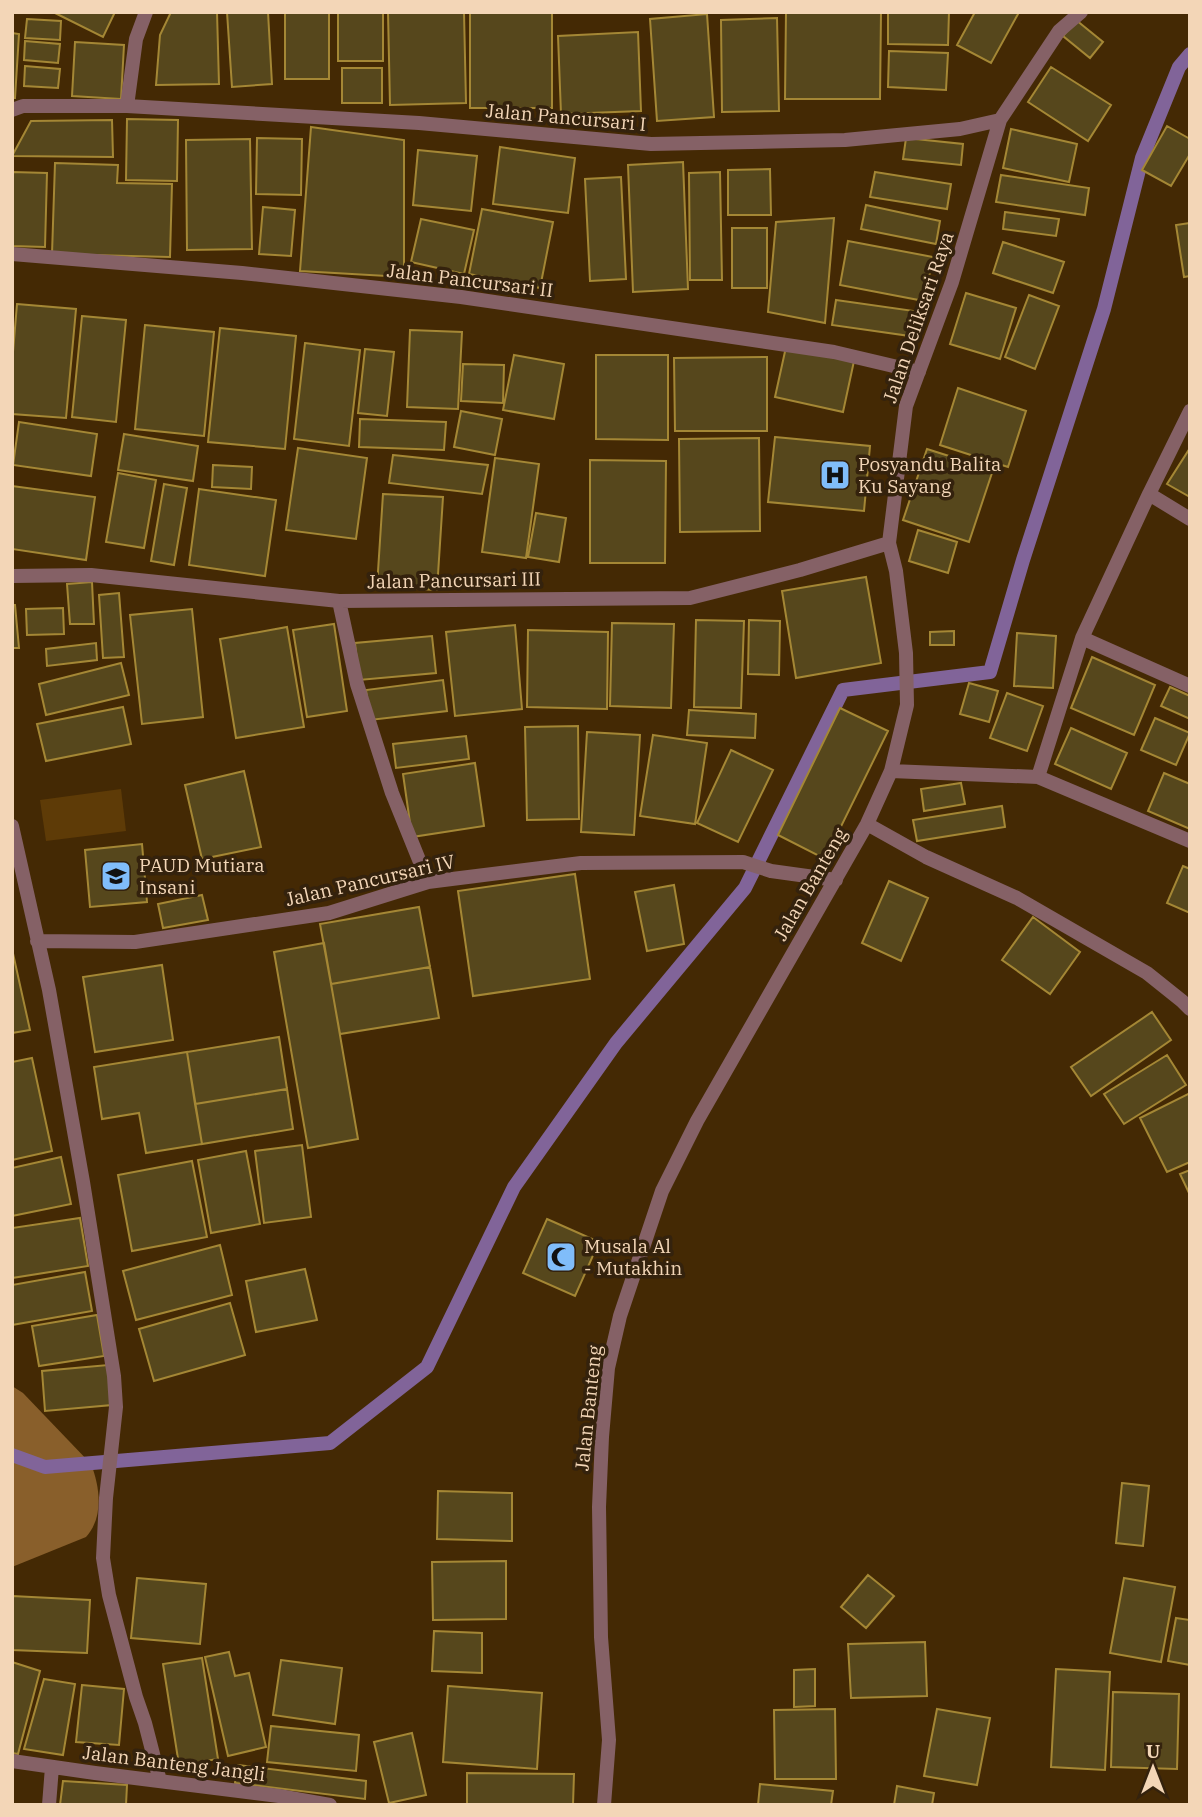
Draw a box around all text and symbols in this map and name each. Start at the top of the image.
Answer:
street label: Jalan Pancursari I [485,98,647,136]
street label: Jalan Deliksari Raya [877,228,959,406]
street label: Jalan Pancursari II [386,258,554,302]
place label: Posyandu Balita Ku Sayang [858,452,1001,498]
hospital icon: Posyandu Balita Ku Sayang [818,458,852,492]
street label: Jalan Pancursari III [367,566,541,594]
street label: Jalan Banteng [768,823,852,945]
street label: Jalan Pancursari IV [283,849,458,911]
place label: PAUD Mutiara Insani [139,853,265,899]
school or university icon: PAUD Mutiara Insani [99,859,133,893]
place label: Musala Al - Mutakhin [584,1234,682,1280]
mosque icon: Musala Al - Mutakhin [544,1240,578,1274]
street label: Jalan Banteng [569,1343,607,1472]
north arrow [1118,1733,1188,1803]
text: U [1146,1739,1160,1763]
street label: Jalan Banteng Jangli [81,1740,267,1786]

